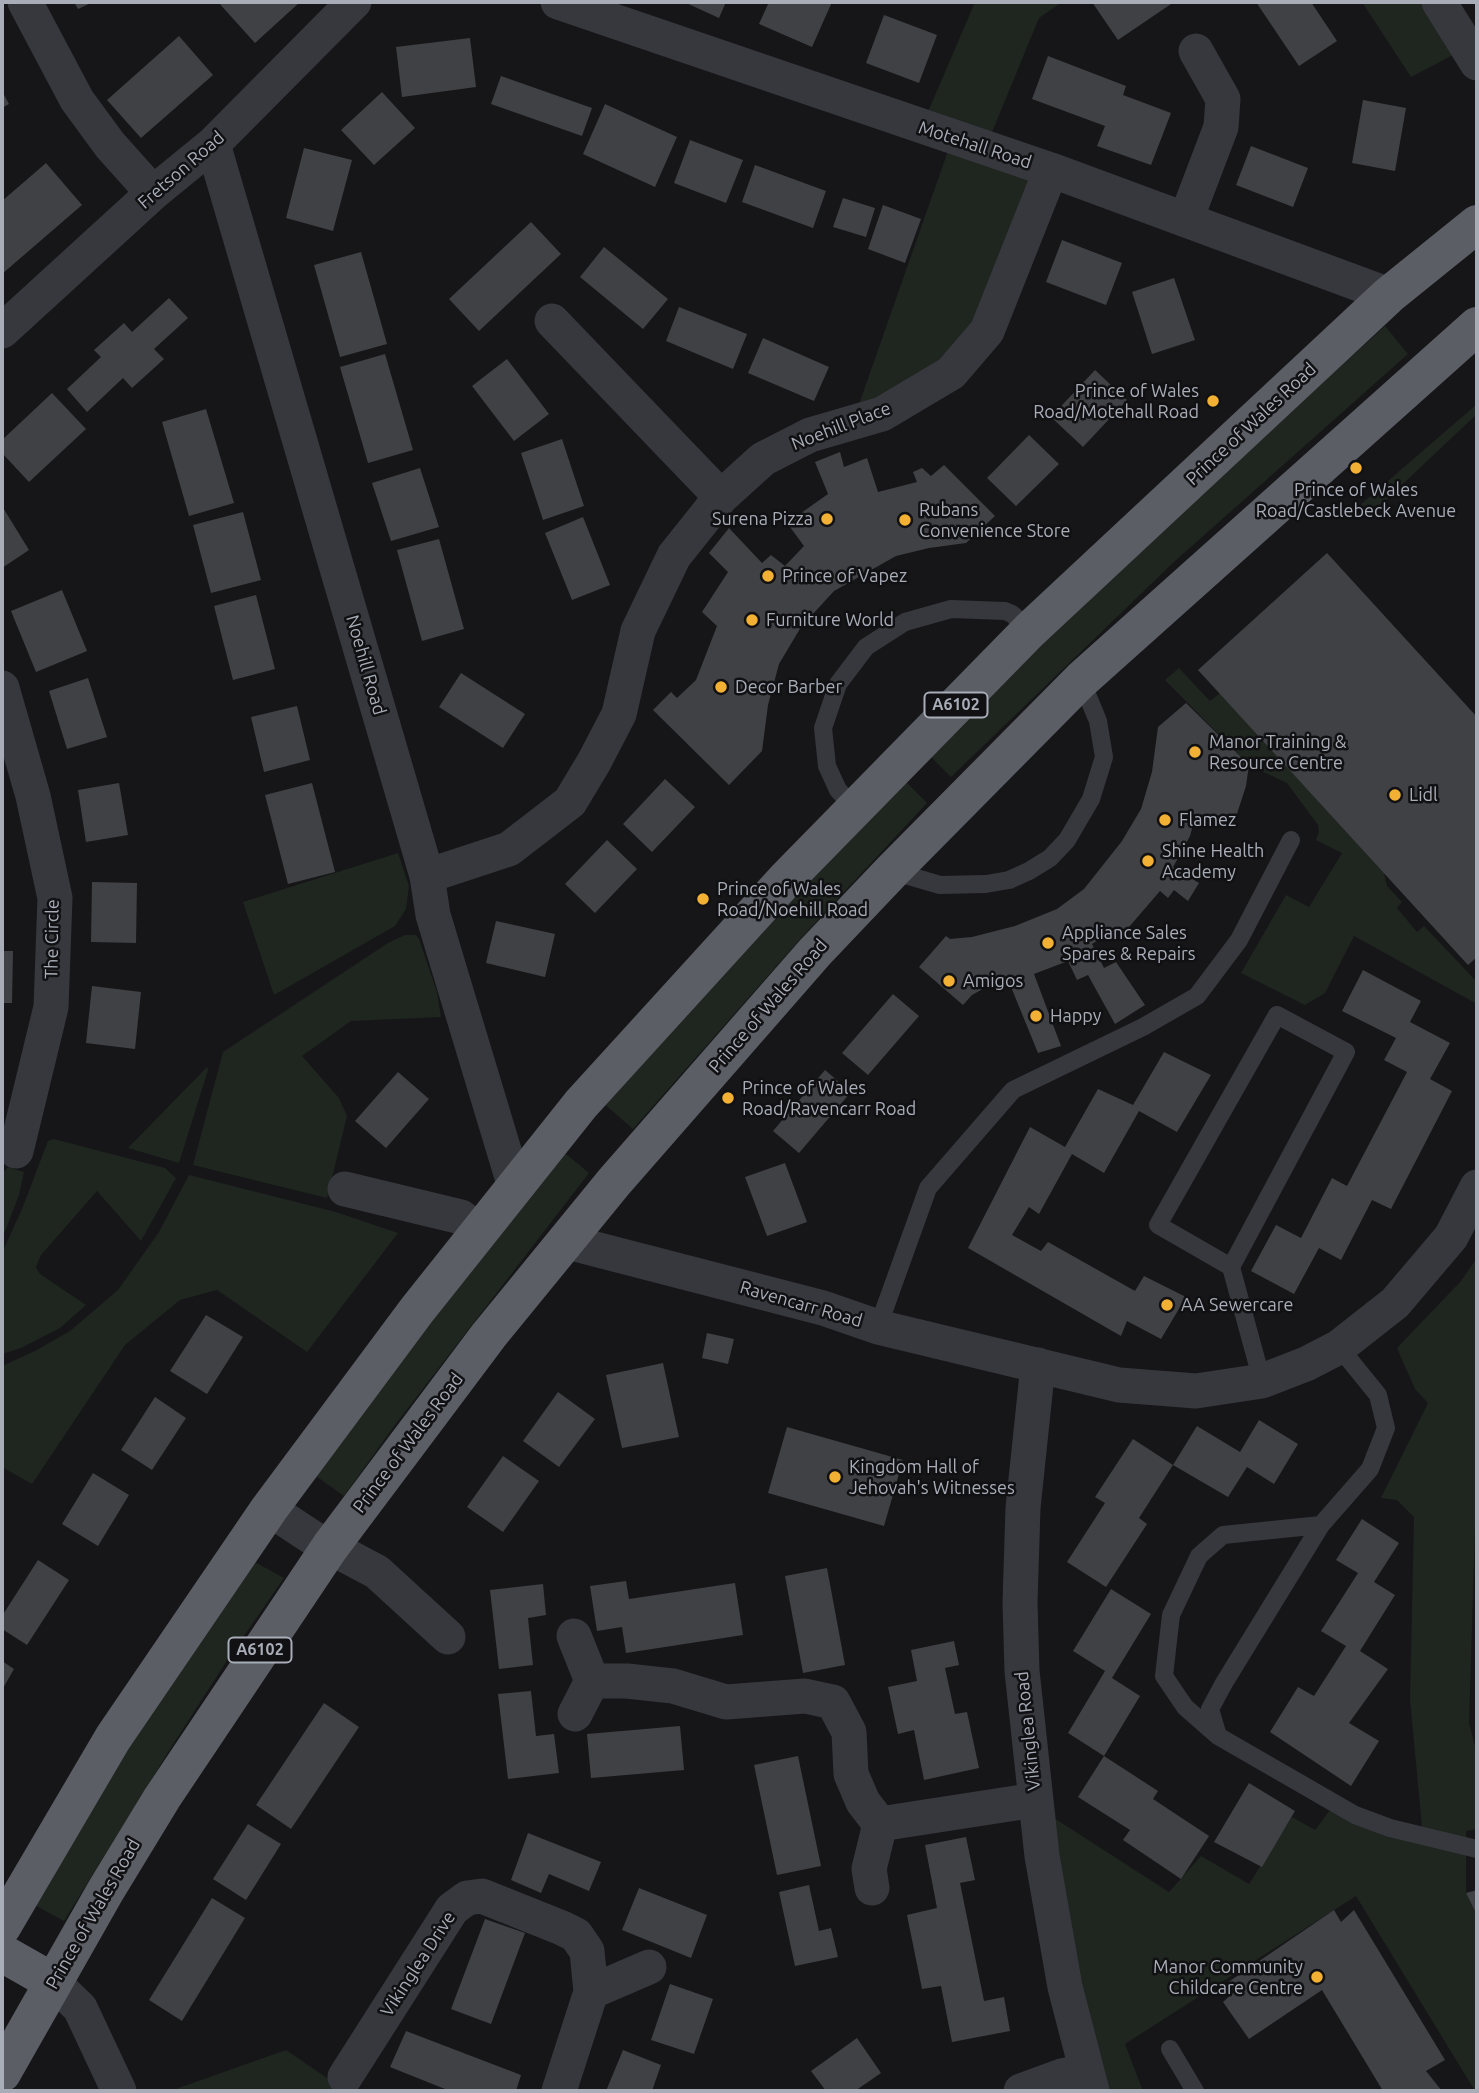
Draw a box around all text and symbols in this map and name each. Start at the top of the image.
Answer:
street label: Motehall Road [916,117,1034,173]
street label: Fretson Road [133,127,229,213]
street label: Prince of Wales Road [1182,358,1320,490]
place label: Prince of Wales Road/Motehall Road [1033,380,1199,422]
marker: Prince of Wales Road/Motehall Road [1205,393,1221,409]
street label: Noehill Place [788,397,894,455]
marker: Prince of Wales Road/Castlebeck Avenue [1348,460,1364,476]
place label: Prince of Wales Road/Castlebeck Avenue [1256,479,1456,522]
place label: Rubans Convenience Store [919,499,1070,542]
place label: Surena Pizza [712,508,813,530]
marker: Surena Pizza [819,511,835,527]
marker: Rubans Convenience Store [897,512,913,528]
place label: Prince of Vapez [782,565,907,587]
marker: Prince of Vapez [760,568,776,584]
place label: Furniture World [766,609,894,631]
marker: Furniture World [744,612,760,628]
street label: Noehill Road [341,613,391,717]
place label: Decor Barber [735,676,842,698]
marker: Decor Barber [713,679,729,695]
road number: A6102 [925,692,988,718]
place label: Manor Training & Resource Centre [1209,731,1347,774]
marker: Manor Training & Resource Centre [1187,744,1203,760]
place label: Lidl [1409,784,1438,806]
marker: Lidl [1387,787,1403,803]
place label: Flamez [1179,809,1236,831]
marker: Flamez [1157,812,1173,828]
place label: Shine Health Academy [1162,840,1264,882]
marker: Shine Health Academy [1140,853,1156,869]
place label: Prince of Wales Road/Noehill Road [717,878,868,920]
marker: Prince of Wales Road/Noehill Road [695,891,711,907]
street label: The Circle [41,899,63,979]
place label: Appliance Sales Spares & Repairs [1062,922,1196,964]
street label: Prince of Wales Road [704,935,832,1077]
marker: Appliance Sales Spares & Repairs [1040,935,1056,951]
place label: Amigos [963,970,1023,992]
marker: Amigos [941,973,957,989]
place label: Happy [1050,1005,1101,1027]
marker: Happy [1028,1008,1044,1024]
place label: Prince of Wales Road/Ravencarr Road [742,1077,916,1120]
marker: Prince of Wales Road/Ravencarr Road [720,1090,736,1106]
street label: Ravencarr Road [737,1276,865,1332]
place label: AA Sewercare [1181,1294,1293,1316]
marker: AA Sewercare [1159,1297,1175,1313]
street label: Prince of Wales Road [348,1369,468,1517]
place label: Kingdom Hall of Jehovah's Witnesses [849,1456,1015,1498]
marker: Kingdom Hall of Jehovah's Witnesses [827,1469,843,1485]
road number: A6102 [229,1638,292,1662]
street label: Vikinglea Road [1011,1670,1045,1792]
street label: Prince of Wales Road [41,1835,145,1993]
street label: Vikinglea Drive [376,1907,460,2021]
place label: Manor Community Childcare Centre [1153,1956,1303,1998]
marker: Manor Community Childcare Centre [1309,1969,1325,1985]

